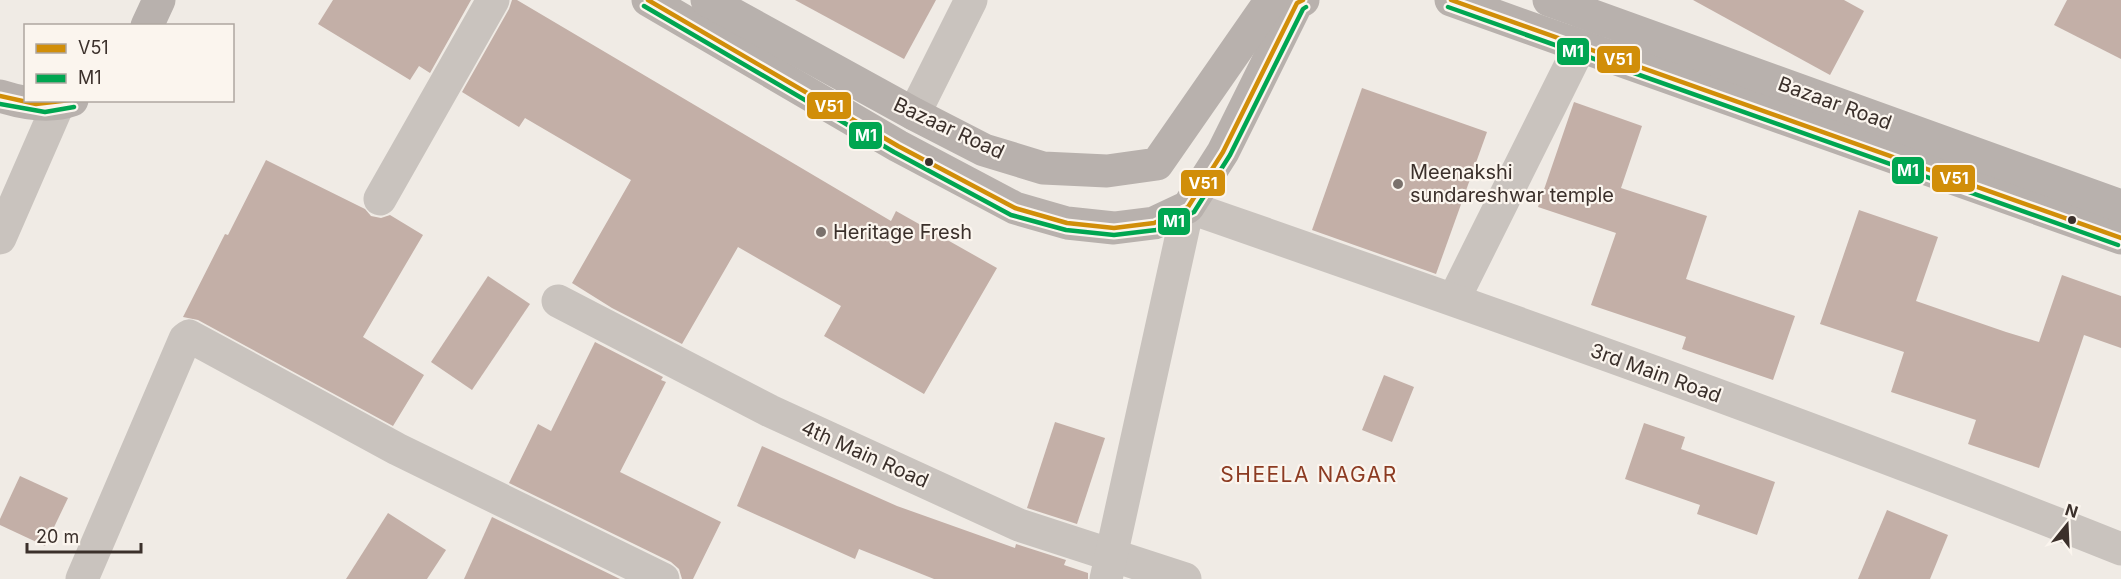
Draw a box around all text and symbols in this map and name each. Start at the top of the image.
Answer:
legend [24,24,234,102]
text: V51 [78,37,109,58]
line badge: M1 [1556,37,1590,66]
text: M1 [1562,41,1584,61]
line badge: V51 [1596,45,1641,74]
text: V51 [1603,49,1633,69]
text: M1 [78,67,102,88]
street label: Bazaar Road [1775,71,1895,135]
line badge: V51 [806,91,852,120]
street label: Bazaar Road [890,92,1008,164]
text: V51 [814,96,844,116]
line badge: M1 [848,121,883,150]
text: M1 [855,125,877,145]
unlabelled marker [923,156,935,168]
line badge: M1 [1891,156,1925,185]
place label: Meenakshi sundareshwar temple [1410,160,1614,207]
text: M1 [1897,160,1919,180]
line badge: V51 [1931,164,1976,193]
text: V51 [1939,168,1969,188]
line badge: V51 [1180,169,1226,197]
text: V51 [1188,173,1218,193]
marker: Meenakshi sundareshwar temple [1391,177,1405,191]
line badge: M1 [1157,207,1191,236]
text: M1 [1163,211,1185,231]
unlabelled marker [2066,214,2078,226]
place label: Heritage Fresh [833,220,972,244]
marker: Heritage Fresh [814,225,828,239]
street label: 3rd Main Road [1587,338,1725,408]
street label: 4th Main Road [798,415,932,493]
district label: SHEELA NAGAR [1220,462,1398,487]
north arrow [2037,495,2097,555]
text: N [2063,499,2081,522]
scale bar [27,516,141,554]
text: 20 m [36,526,79,547]

